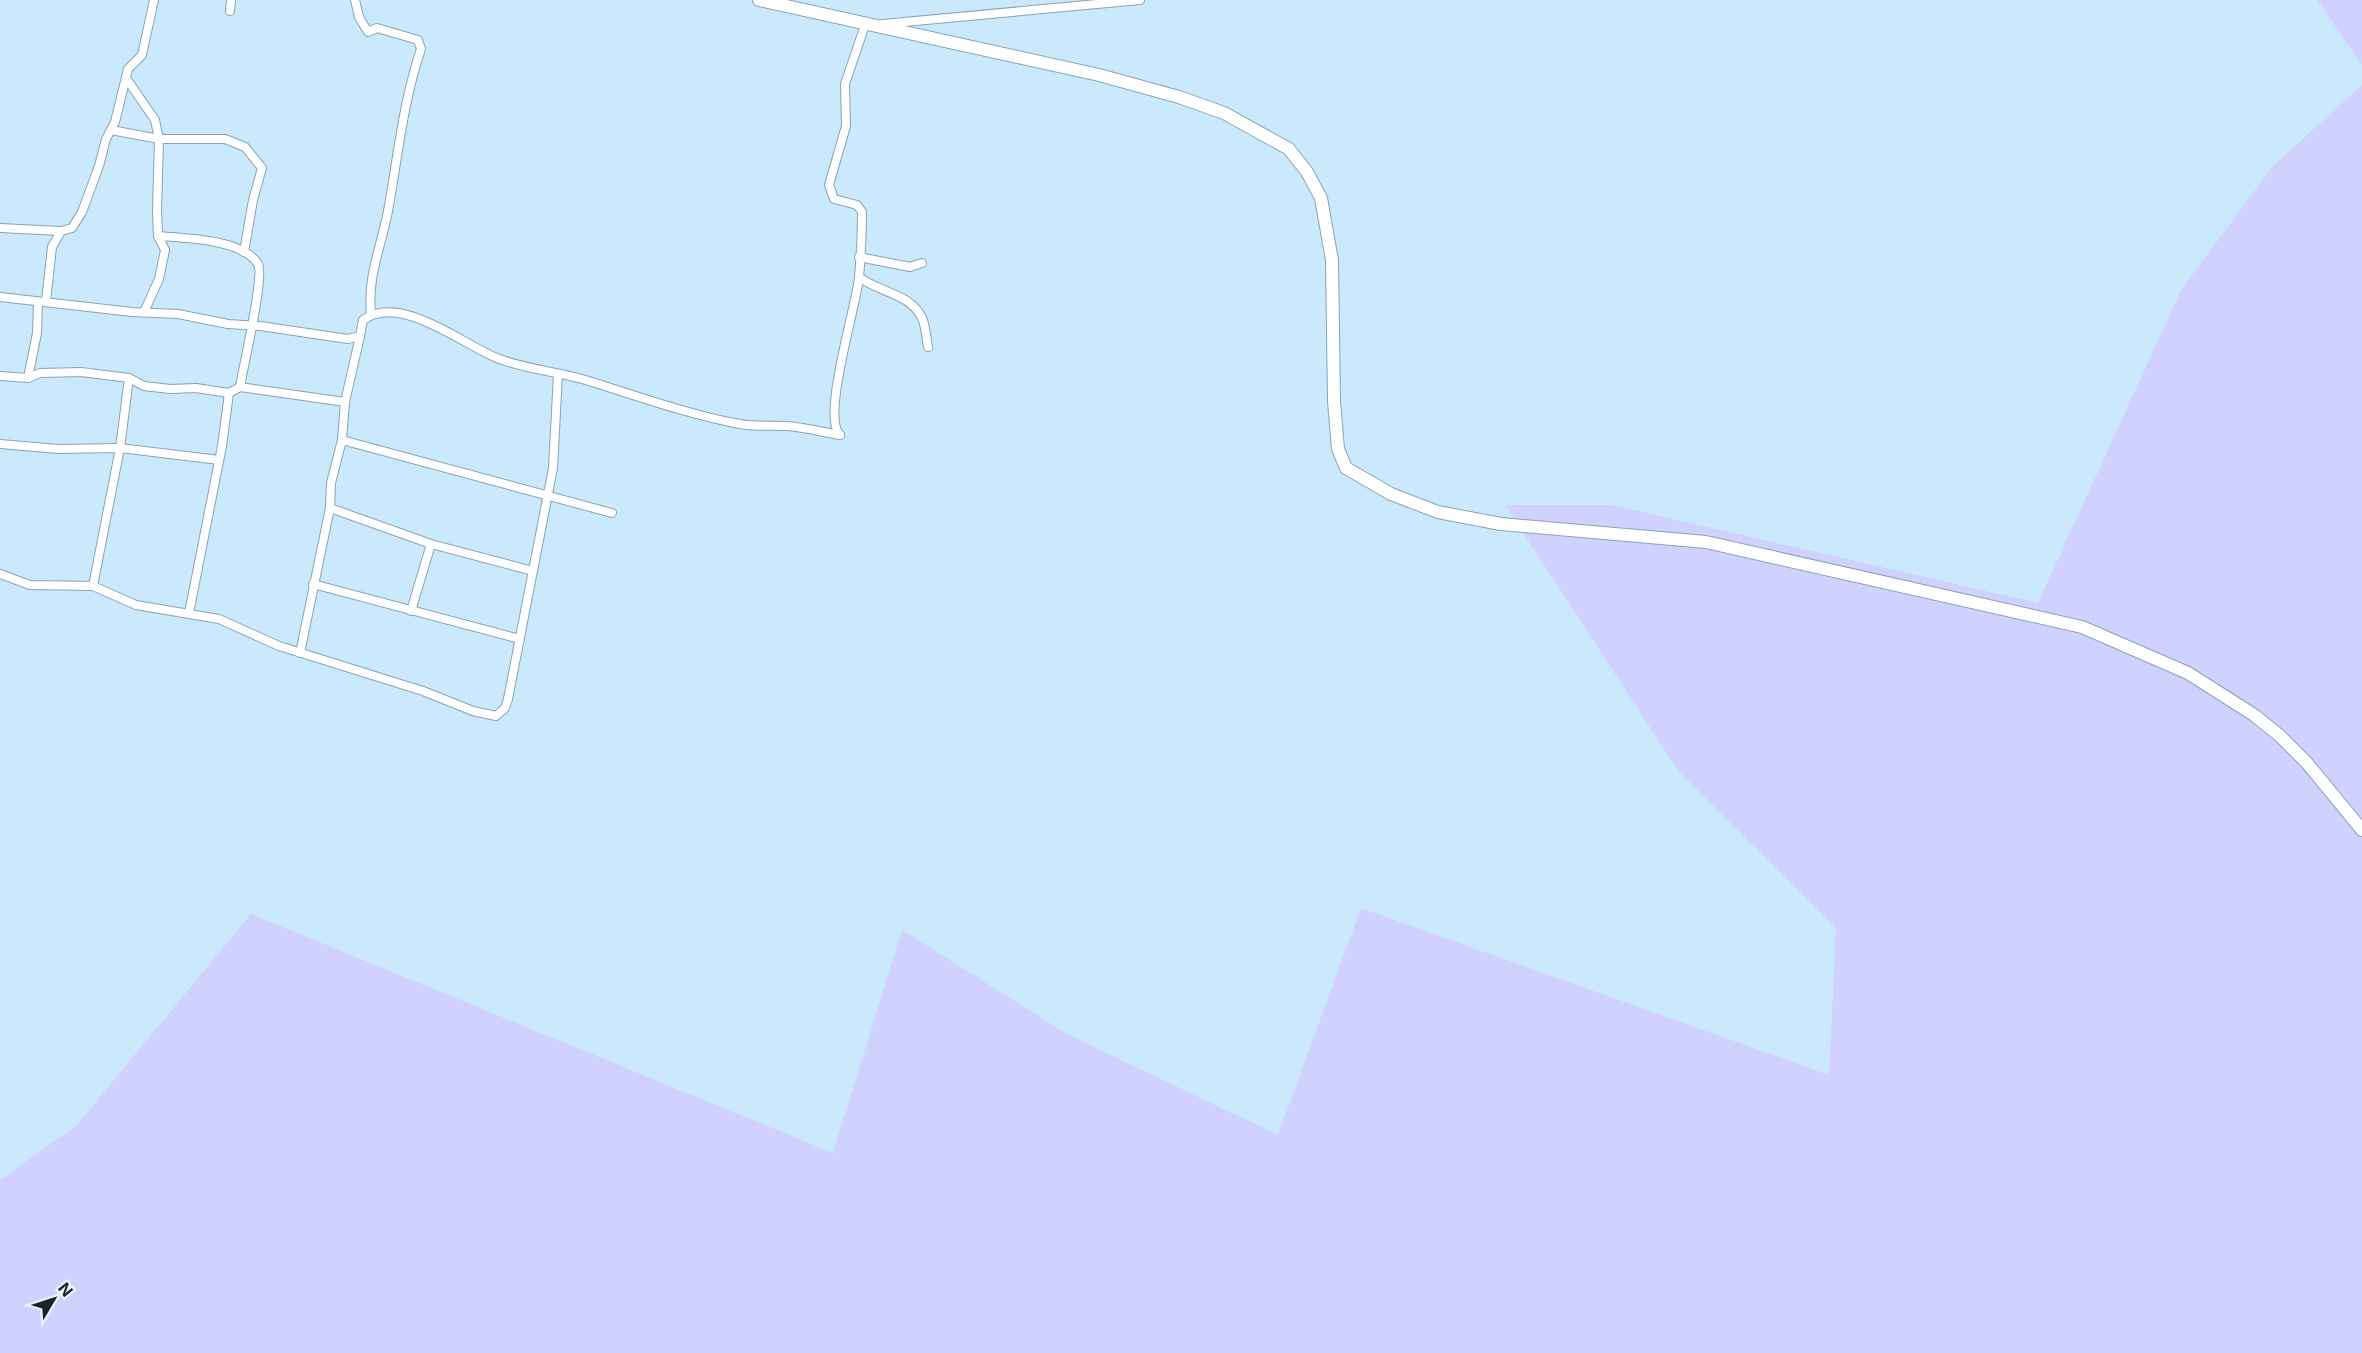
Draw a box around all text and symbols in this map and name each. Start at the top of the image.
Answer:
north arrow [24,1269,84,1329]
text: N [54,1279,77,1301]

